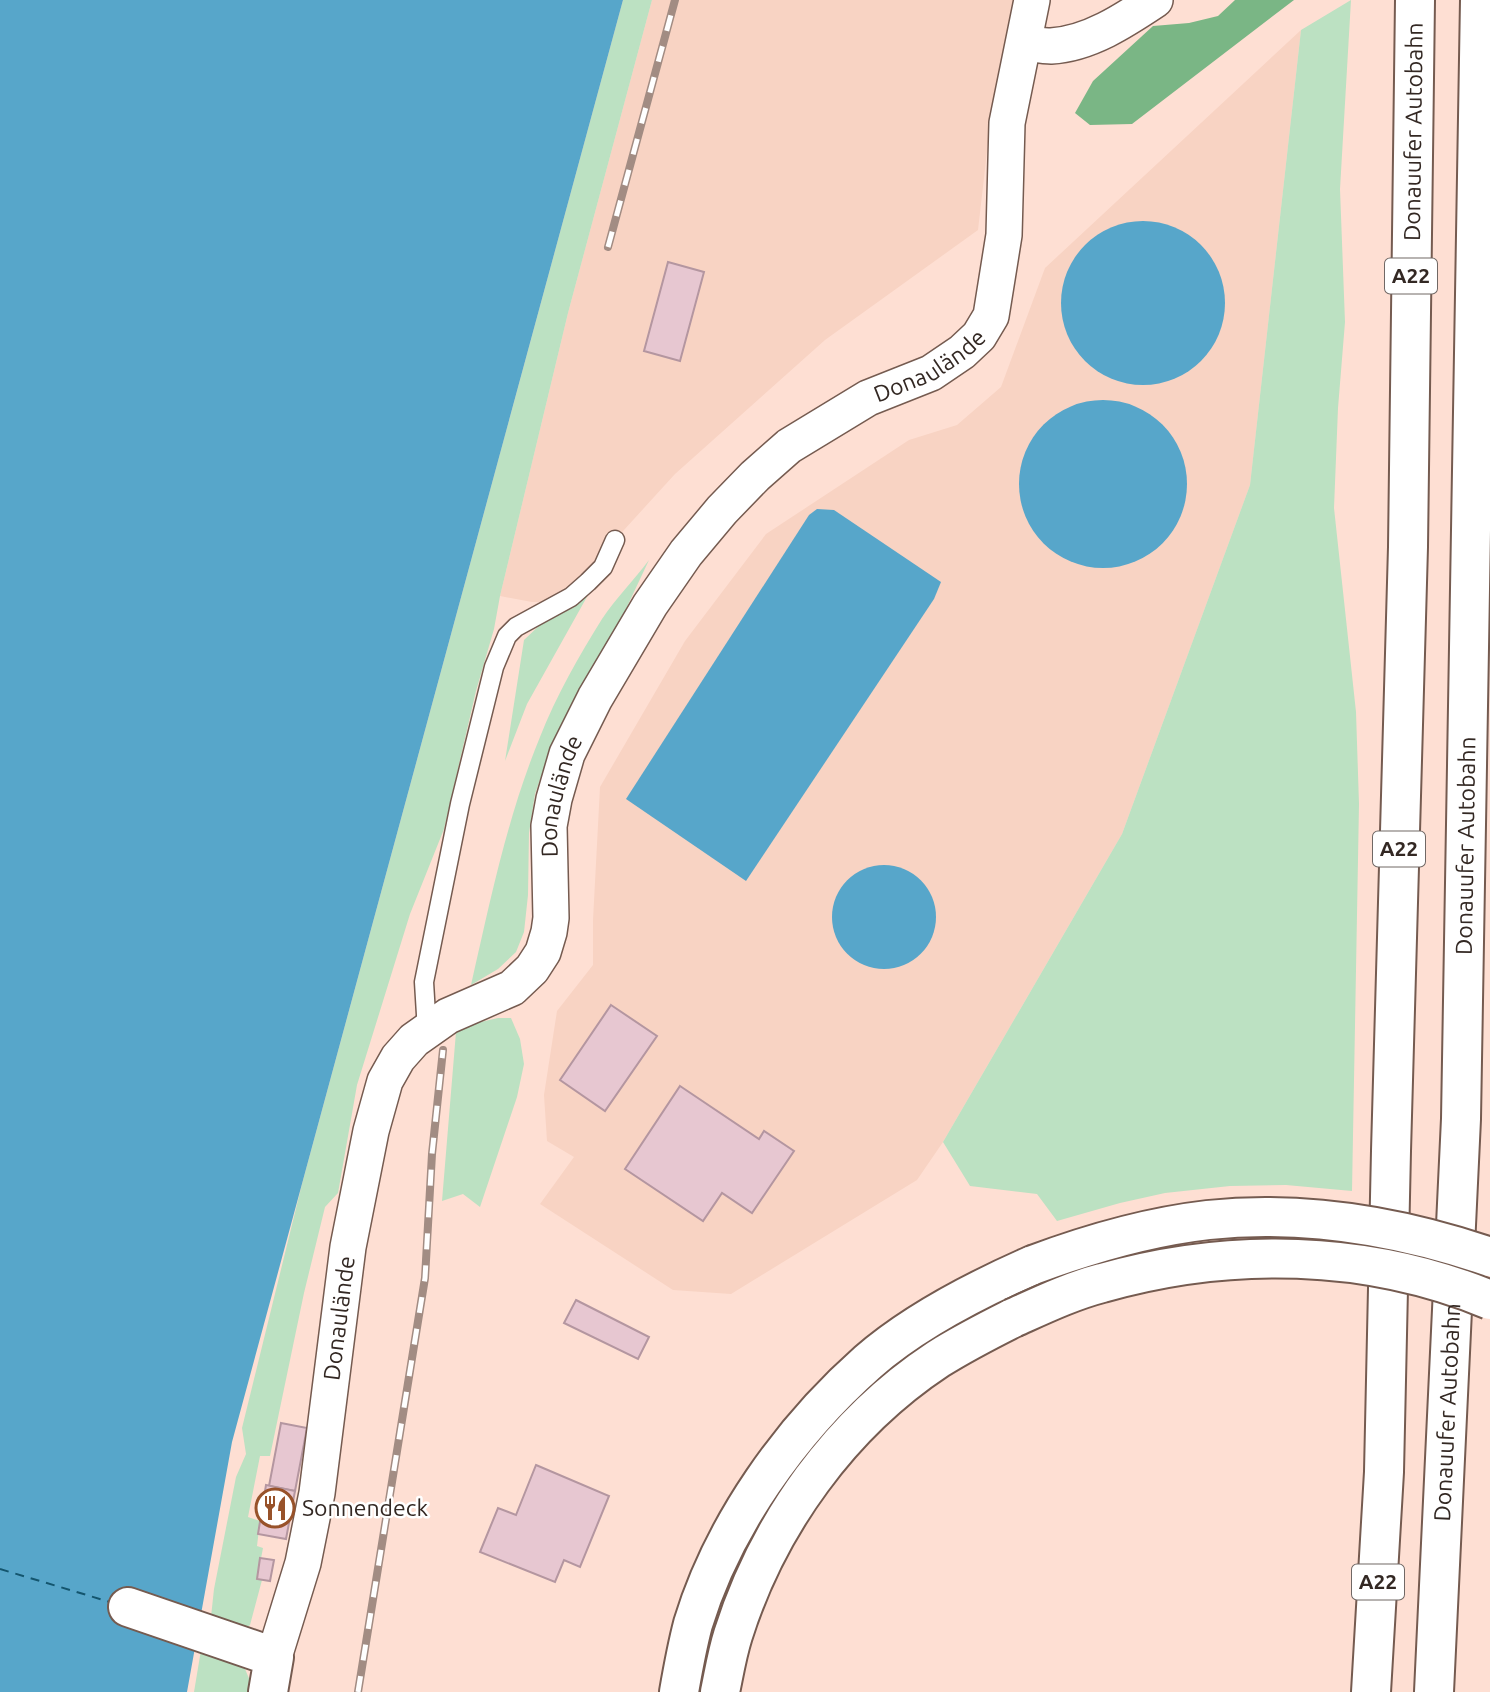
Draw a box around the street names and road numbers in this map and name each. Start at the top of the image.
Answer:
street label: Donauufer Autobahn [1399,22,1427,241]
road number: A22 [1385,258,1437,294]
street label: Donaulände [870,324,990,406]
street label: Donaulände [536,731,586,858]
street label: Donauufer Autobahn [1451,736,1479,955]
road number: A22 [1373,832,1425,866]
street label: Donaulände [318,1254,359,1382]
street label: Donauufer Autobahn [1429,1303,1464,1522]
road number: A22 [1352,1564,1404,1600]

